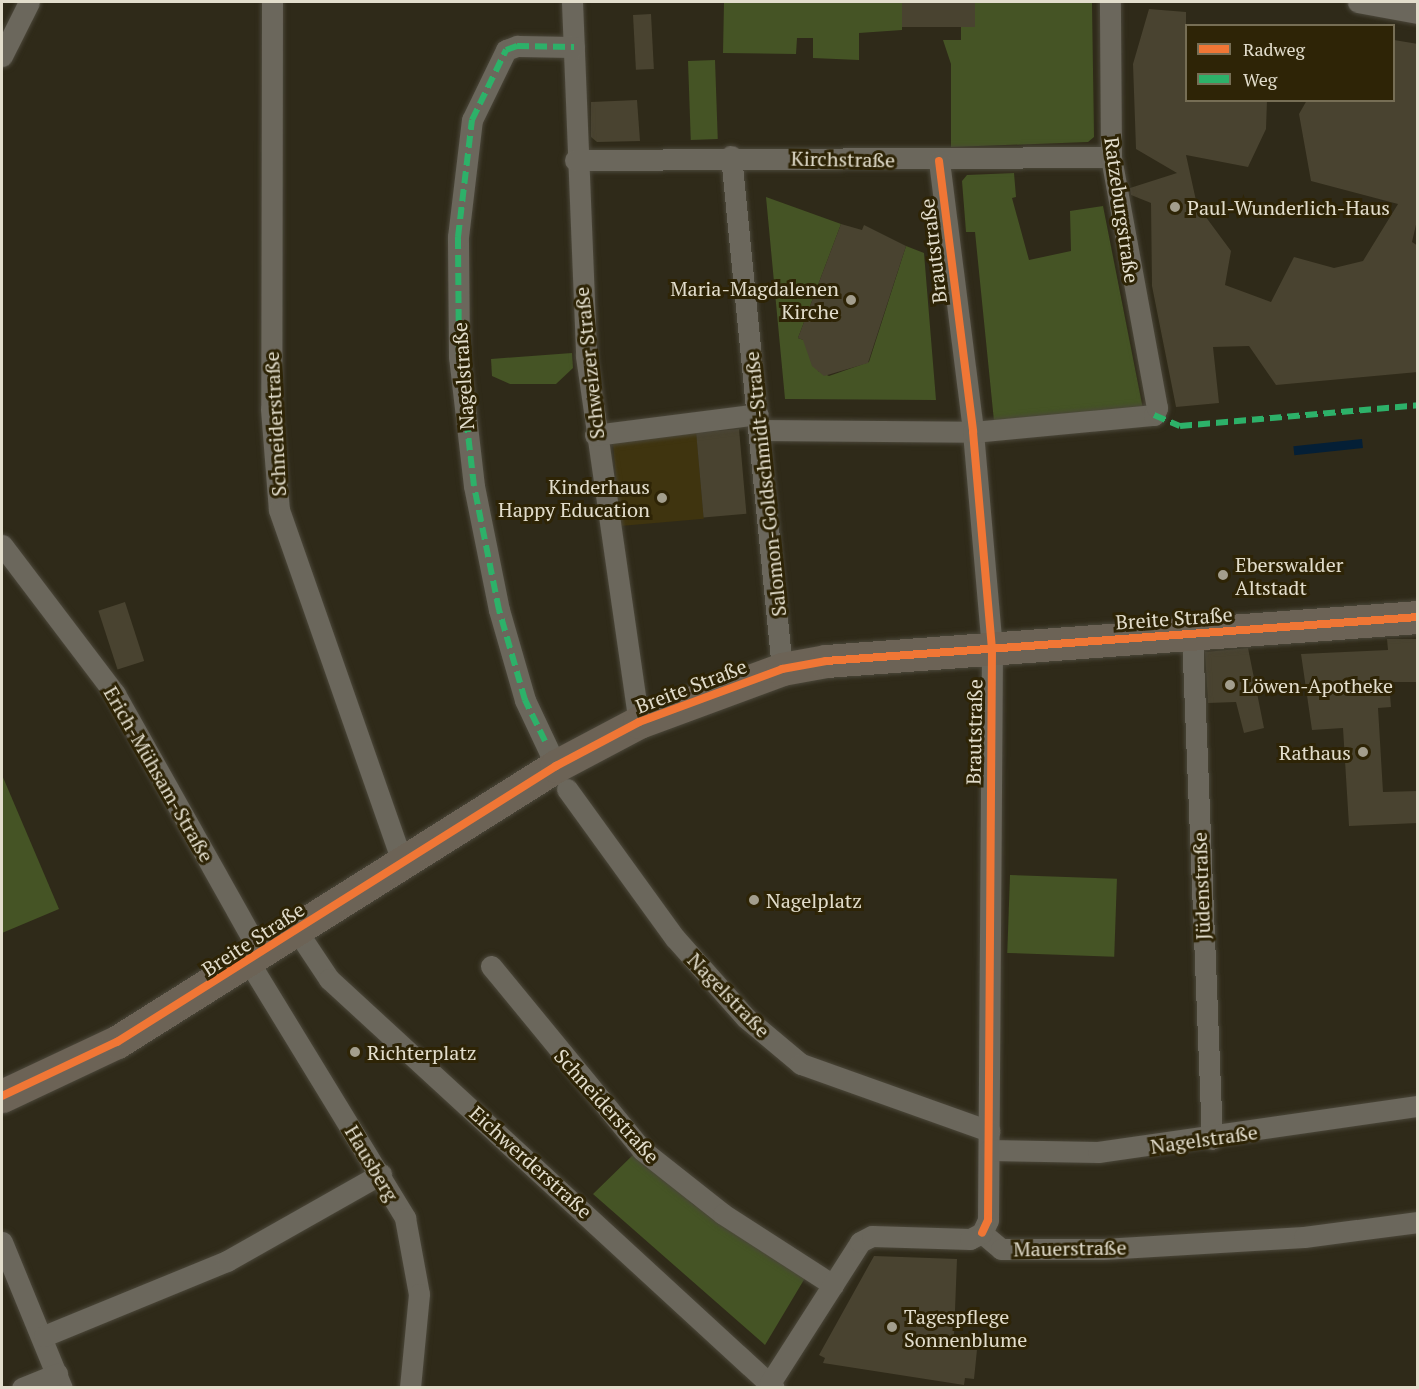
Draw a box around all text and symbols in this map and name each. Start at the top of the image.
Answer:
legend [1185,24,1395,102]
text: Radweg [1243,37,1305,61]
text: Weg [1243,67,1277,91]
street label: Ratzeburgstraße [1100,136,1144,284]
street label: Kirchstraße [791,146,895,172]
place label: Paul-Wunderlich-Haus [1187,195,1390,219]
street label: Brautstraße [915,197,951,305]
marker: Paul-Wunderlich-Haus [1168,200,1182,214]
place label: Maria-Magdalenen Kirche [670,276,839,323]
street label: Schweizer Straße [569,286,609,440]
marker: Maria-Magdalenen Kirche [844,293,858,307]
street label: Nagelstraße [447,321,479,431]
street label: Salomon-Goldschmidt-Straße [739,350,791,618]
street label: Schneiderstraße [259,351,291,497]
place label: Kinderhaus Happy Education [498,474,650,521]
marker: Kinderhaus Happy Education [655,491,669,505]
place label: Eberswalder Altstadt [1235,552,1343,599]
marker: Eberswalder Altstadt [1216,568,1230,582]
street label: Breite Straße [1115,602,1233,634]
street label: Breite Straße [632,654,750,718]
place label: Löwen-Apotheke [1242,673,1393,697]
marker: Löwen-Apotheke [1223,678,1237,692]
street label: Brautstraße [961,679,987,785]
street label: Erich-Mühsam-Straße [99,682,219,866]
place label: Rathaus [1279,740,1351,764]
marker: Rathaus [1356,745,1370,759]
street label: Jüdenstraße [1187,832,1215,940]
place label: Nagelplatz [766,888,862,912]
marker: Nagelplatz [747,893,761,907]
street label: Breite Straße [197,897,309,981]
street label: Nagelstraße [683,948,775,1042]
place label: Richterplatz [367,1040,477,1064]
street label: Schneiderstraße [549,1044,665,1168]
marker: Richterplatz [348,1045,362,1059]
street label: Eichwerderstraße [465,1101,597,1223]
street label: Nagelstraße [1149,1120,1259,1158]
street label: Hausberg [340,1121,404,1205]
street label: Mauerstraße [1013,1235,1127,1261]
place label: Tagespflege Sonnenblume [904,1304,1027,1351]
marker: Tagespflege Sonnenblume [885,1320,899,1334]

